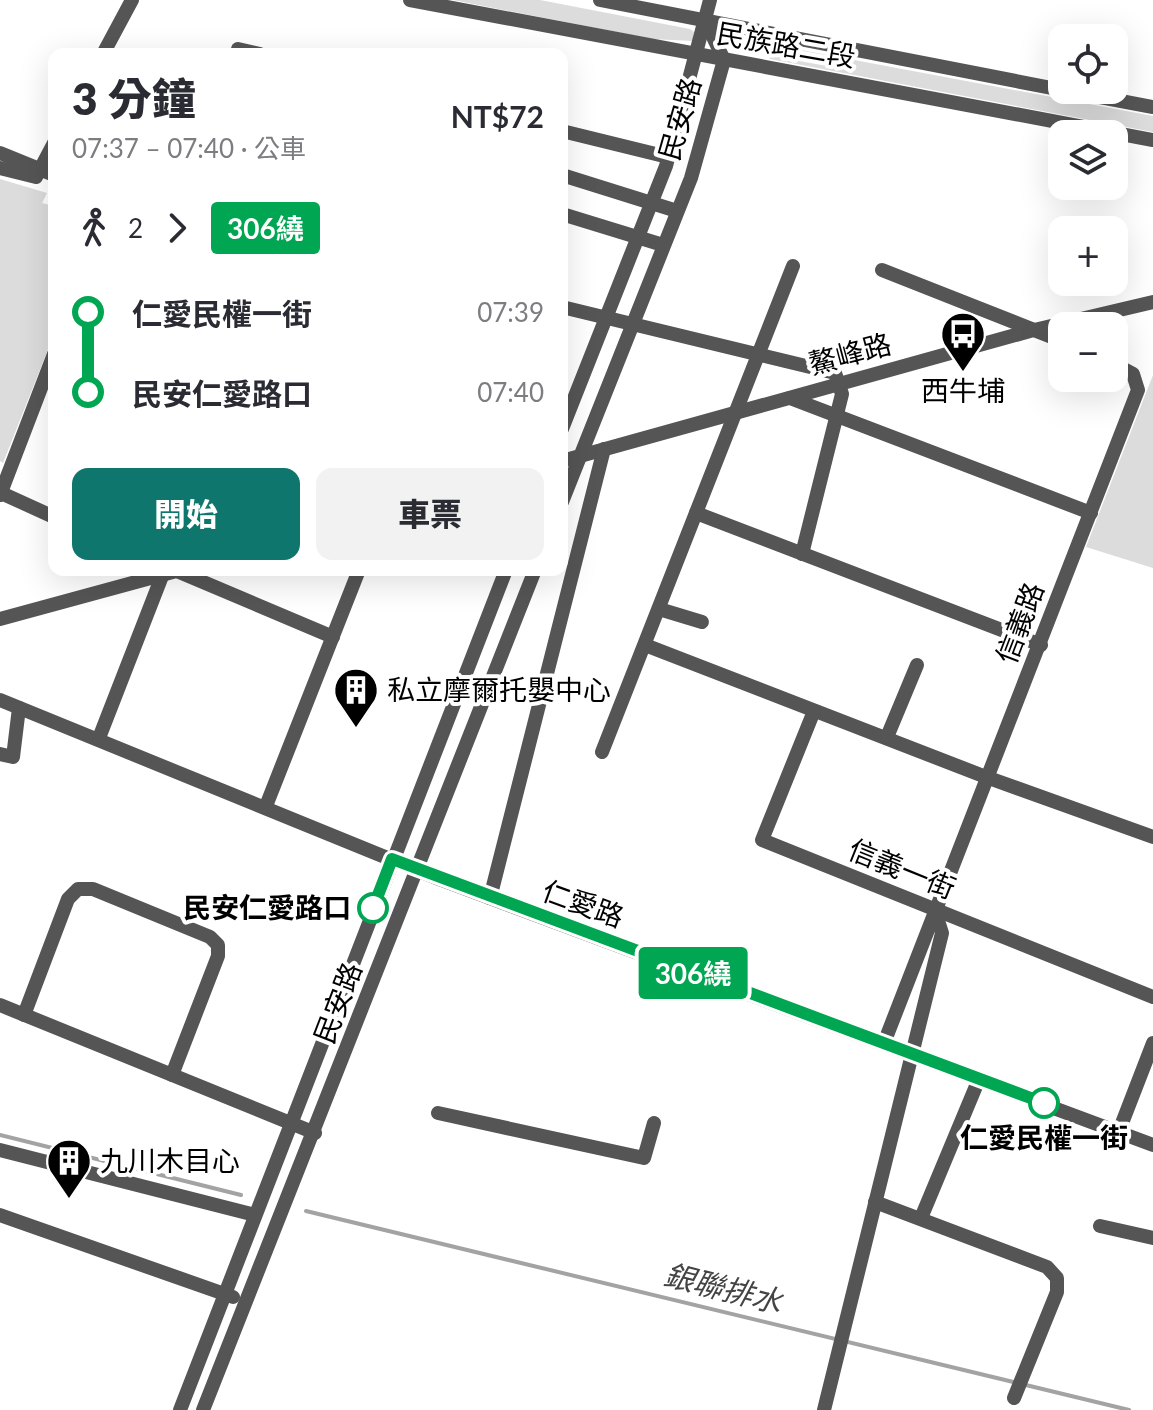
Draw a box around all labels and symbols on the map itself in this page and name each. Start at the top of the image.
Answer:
street label: 民族路二段 [714,15,858,73]
street label: 民安路 [651,74,707,164]
bus stop icon: 西牛埔 [939,310,987,373]
street label: 鰲峰路 [805,326,895,380]
place label: 西牛埔 [921,373,1005,407]
street label: 信義路 [988,577,1050,668]
building icon: 私立摩爾托嬰中心 [332,666,380,729]
place label: 私立摩爾托嬰中心 [387,672,611,706]
street label: 信義一街 [844,831,961,905]
street label: 仁愛路 [538,873,629,933]
place label: 民安仁愛路口 [183,890,351,924]
marker: 民安仁愛路口 [358,893,388,923]
line badge: 306繞 [637,947,749,999]
street label: 民安路 [306,957,368,1048]
marker: 仁愛民權一街 [1029,1088,1059,1118]
place label: 仁愛民權一街 [960,1120,1128,1154]
building icon: 九川木目心 [45,1137,93,1200]
place label: 九川木目心 [100,1143,240,1177]
water label: 銀聯排水 [661,1255,788,1320]

